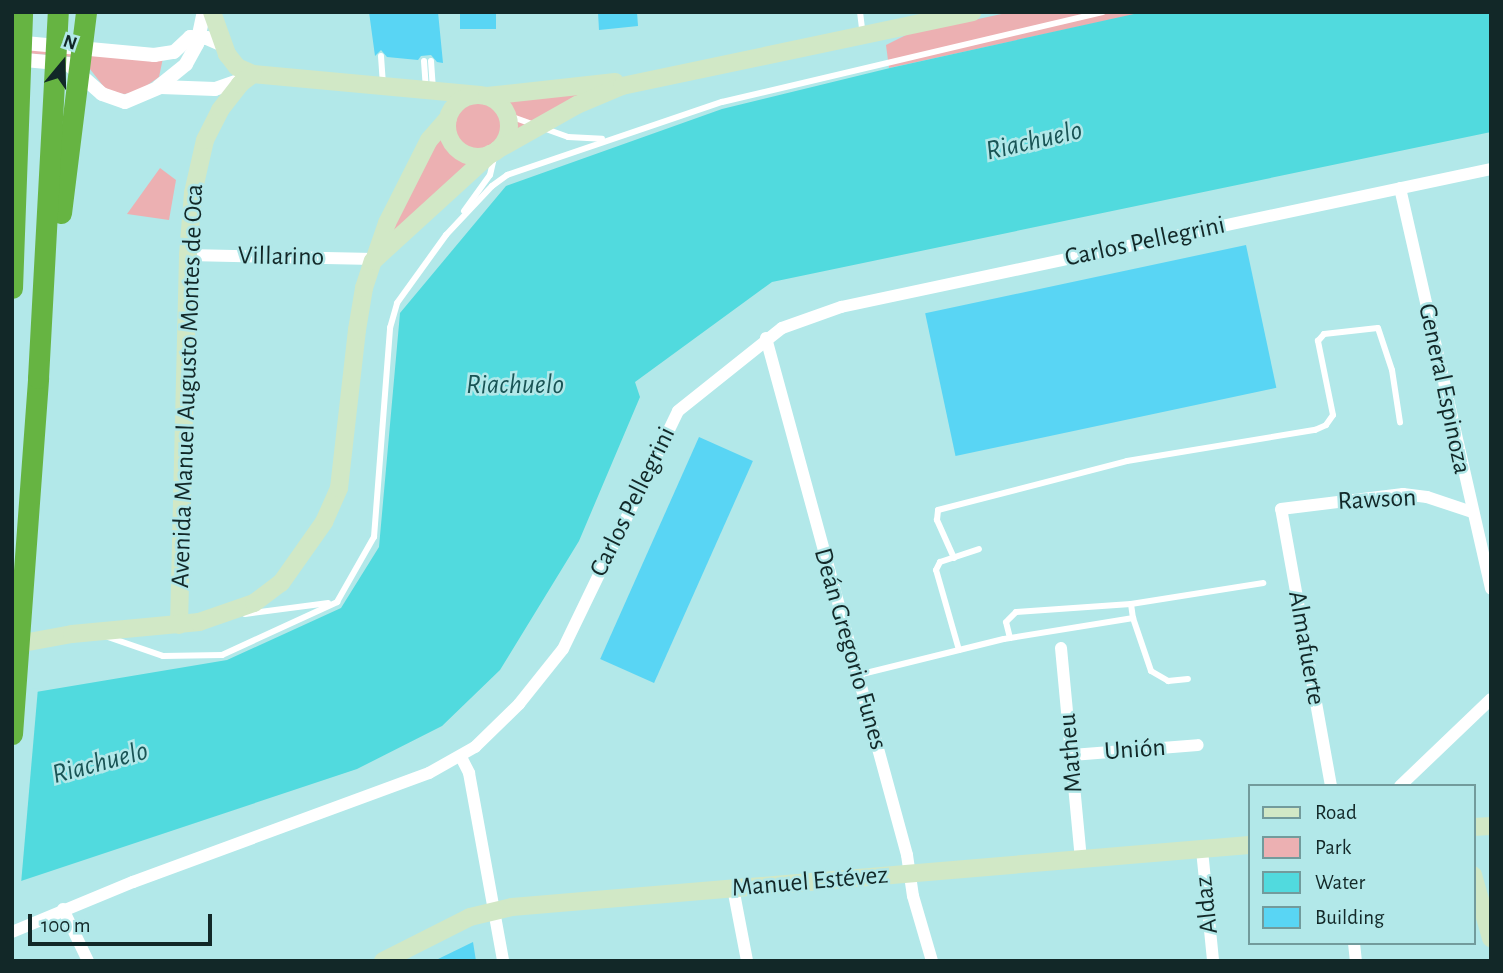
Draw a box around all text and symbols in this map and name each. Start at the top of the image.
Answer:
north arrow [28,28,98,98]
text: N [61,32,79,54]
water label: Riachuelo [983,114,1085,168]
street label: Avenida Manuel Augusto Montes de Oca [165,184,211,588]
street label: Carlos Pellegrini [1062,210,1228,274]
street label: Villarino [238,241,324,273]
street label: General Espinoza [1411,301,1477,477]
water label: Riachuelo [466,368,564,402]
street label: Carlos Pellegrini [583,422,683,582]
street label: Rawson [1337,482,1417,518]
street label: Deán Gregorio Funes [806,545,894,753]
street label: Almafuerte [1281,588,1331,708]
street label: Matheu [1052,712,1090,794]
street label: Unión [1103,732,1167,768]
water label: Riachuelo [48,734,152,792]
legend [1248,784,1475,945]
text: Road [1315,802,1357,823]
text: Park [1315,837,1351,858]
street label: Manuel Estévez [731,860,889,904]
text: Water [1315,872,1365,893]
street label: Aldaz [1188,875,1226,935]
scale bar [32,900,215,944]
text: Building [1315,907,1384,928]
text: 100 m [41,915,91,936]

